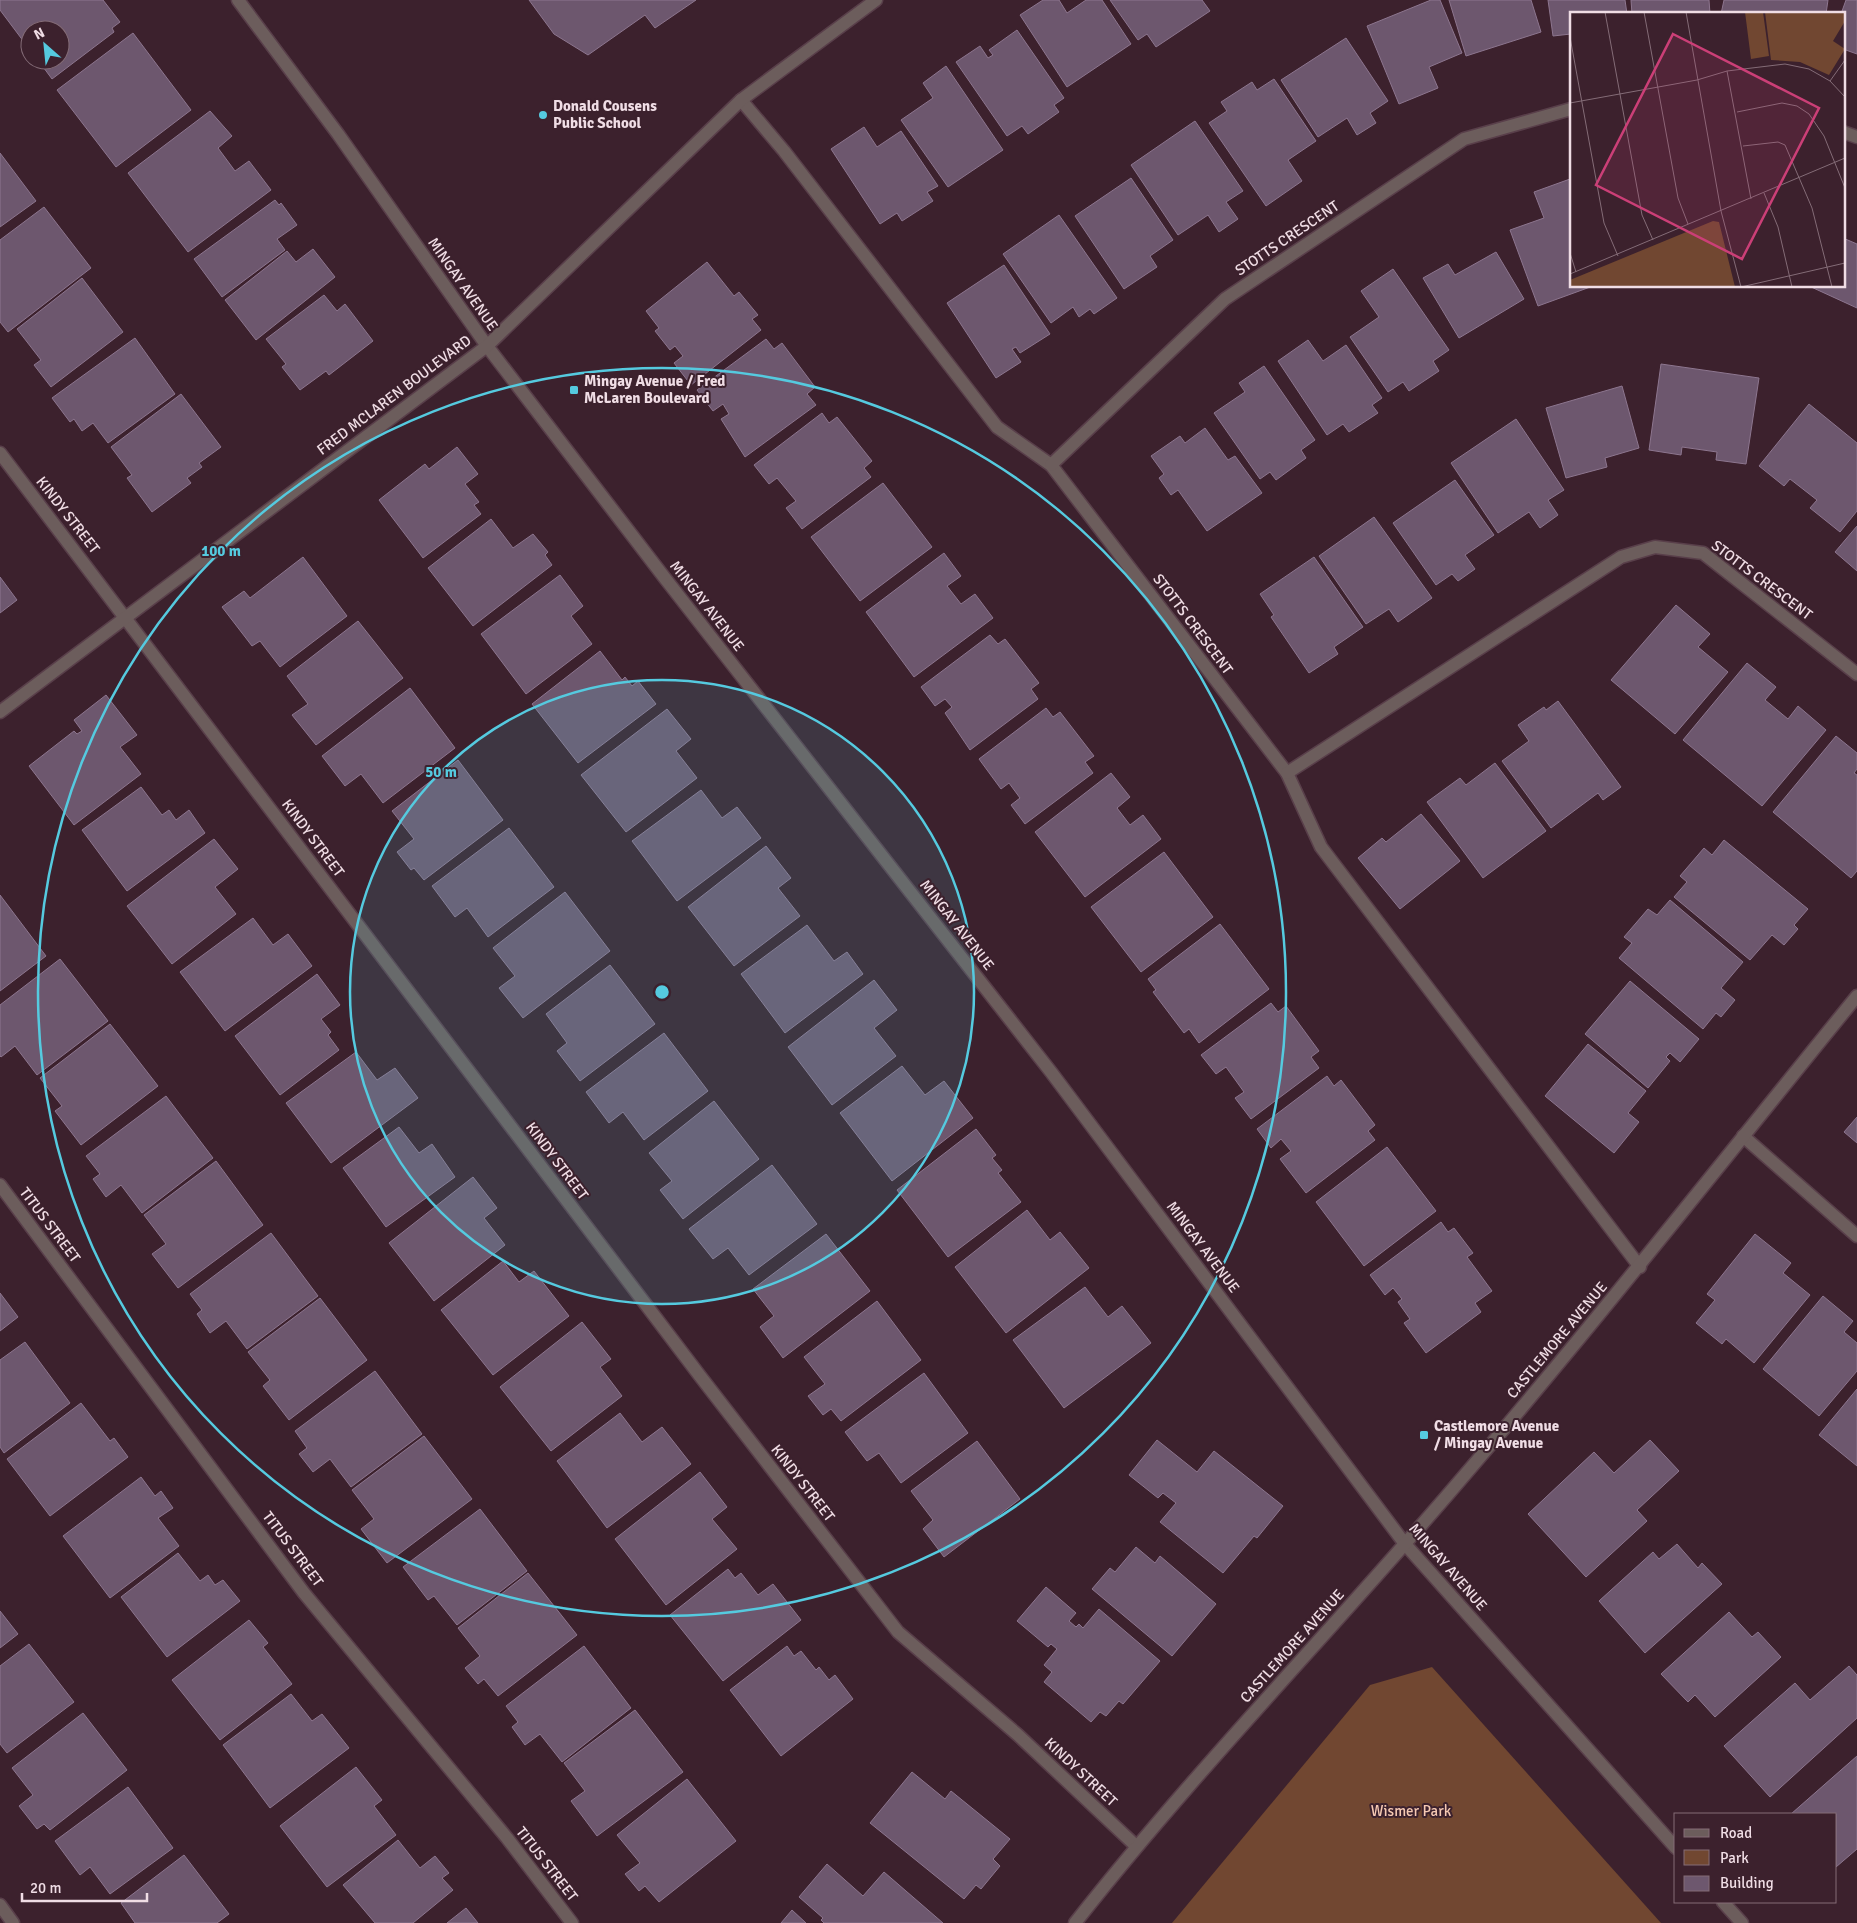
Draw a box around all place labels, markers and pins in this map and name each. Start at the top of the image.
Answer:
place label: Donald Cousens Public School [553,97,657,132]
marker: Donald Cousens Public School [537,109,549,121]
place label: Mingay Avenue / Fred McLaren Boulevard [584,372,725,407]
marker: Mingay Avenue / Fred McLaren Boulevard [568,384,580,396]
centre of rings [653,983,671,1001]
place label: Castlemore Avenue / Mingay Avenue [1434,1417,1559,1452]
marker: Castlemore Avenue / Mingay Avenue [1418,1429,1430,1441]

